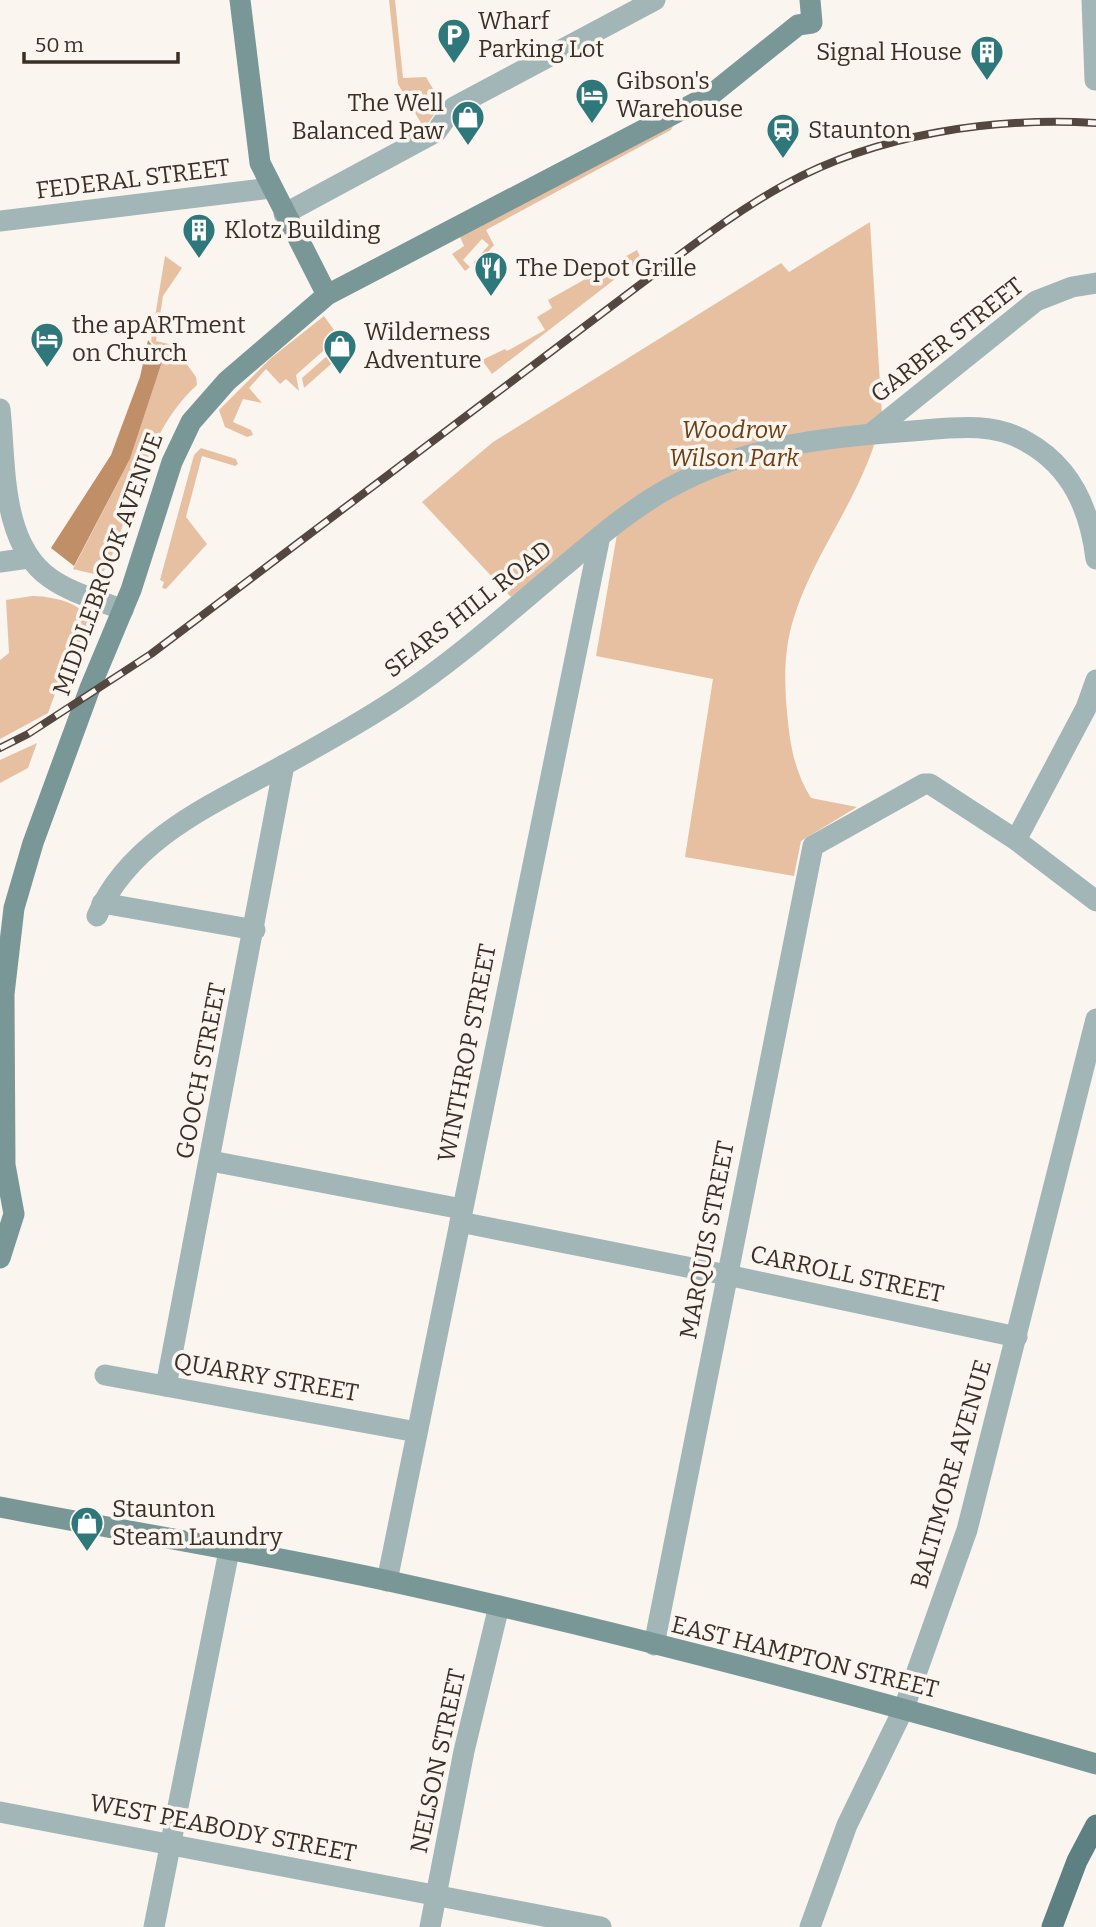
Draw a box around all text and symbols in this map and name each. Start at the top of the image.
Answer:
place label: Wharf Parking Lot [478,7,605,63]
parking icon: Wharf Parking Lot [435,16,473,65]
scale bar [24,21,178,65]
text: 50 m [35,32,84,58]
building icon: Signal House [968,33,1006,82]
place label: Signal House [816,38,962,66]
place label: Gibson's Warehouse [616,67,743,123]
hotel icon: Gibson's Warehouse [573,76,611,125]
place label: The Well Balanced Paw [292,89,445,145]
shop icon: The Well Balanced Paw [449,98,487,147]
station icon: Staunton [764,111,802,160]
place label: Staunton [808,116,911,144]
street label: FEDERAL STREET [34,153,232,205]
building icon: Klotz Building [180,211,218,260]
place label: Klotz Building [224,216,381,244]
restaurant icon: The Depot Grille [472,249,510,298]
place label: The Depot Grille [516,254,697,282]
street label: GARBER STREET [865,272,1029,408]
place label: the apARTment on Church [72,311,246,367]
place label: Wilderness Adventure [364,318,490,374]
hotel icon: the apARTment on Church [28,320,66,369]
shop icon: Wilderness Adventure [321,327,359,376]
park label: Woodrow Wilson Park [669,416,800,472]
street label: MIDDLEBROOK AVENUE [47,429,169,699]
street label: SEARS HILL ROAD [379,535,557,683]
street label: WINTHROP STREET [432,942,502,1164]
street label: GOOCH STREET [170,981,232,1161]
street label: MARQUIS STREET [674,1139,740,1341]
street label: CARROLL STREET [748,1240,946,1308]
street label: QUARRY STREET [171,1347,361,1407]
street label: BALTIMORE AVENUE [905,1356,997,1592]
place label: Staunton Steam Laundry [112,1495,283,1551]
shop icon: Staunton Steam Laundry [68,1504,106,1553]
street label: EAST HAMPTON STREET [669,1610,941,1704]
street label: NELSON STREET [405,1666,471,1856]
street label: WEST PEABODY STREET [87,1788,359,1868]

